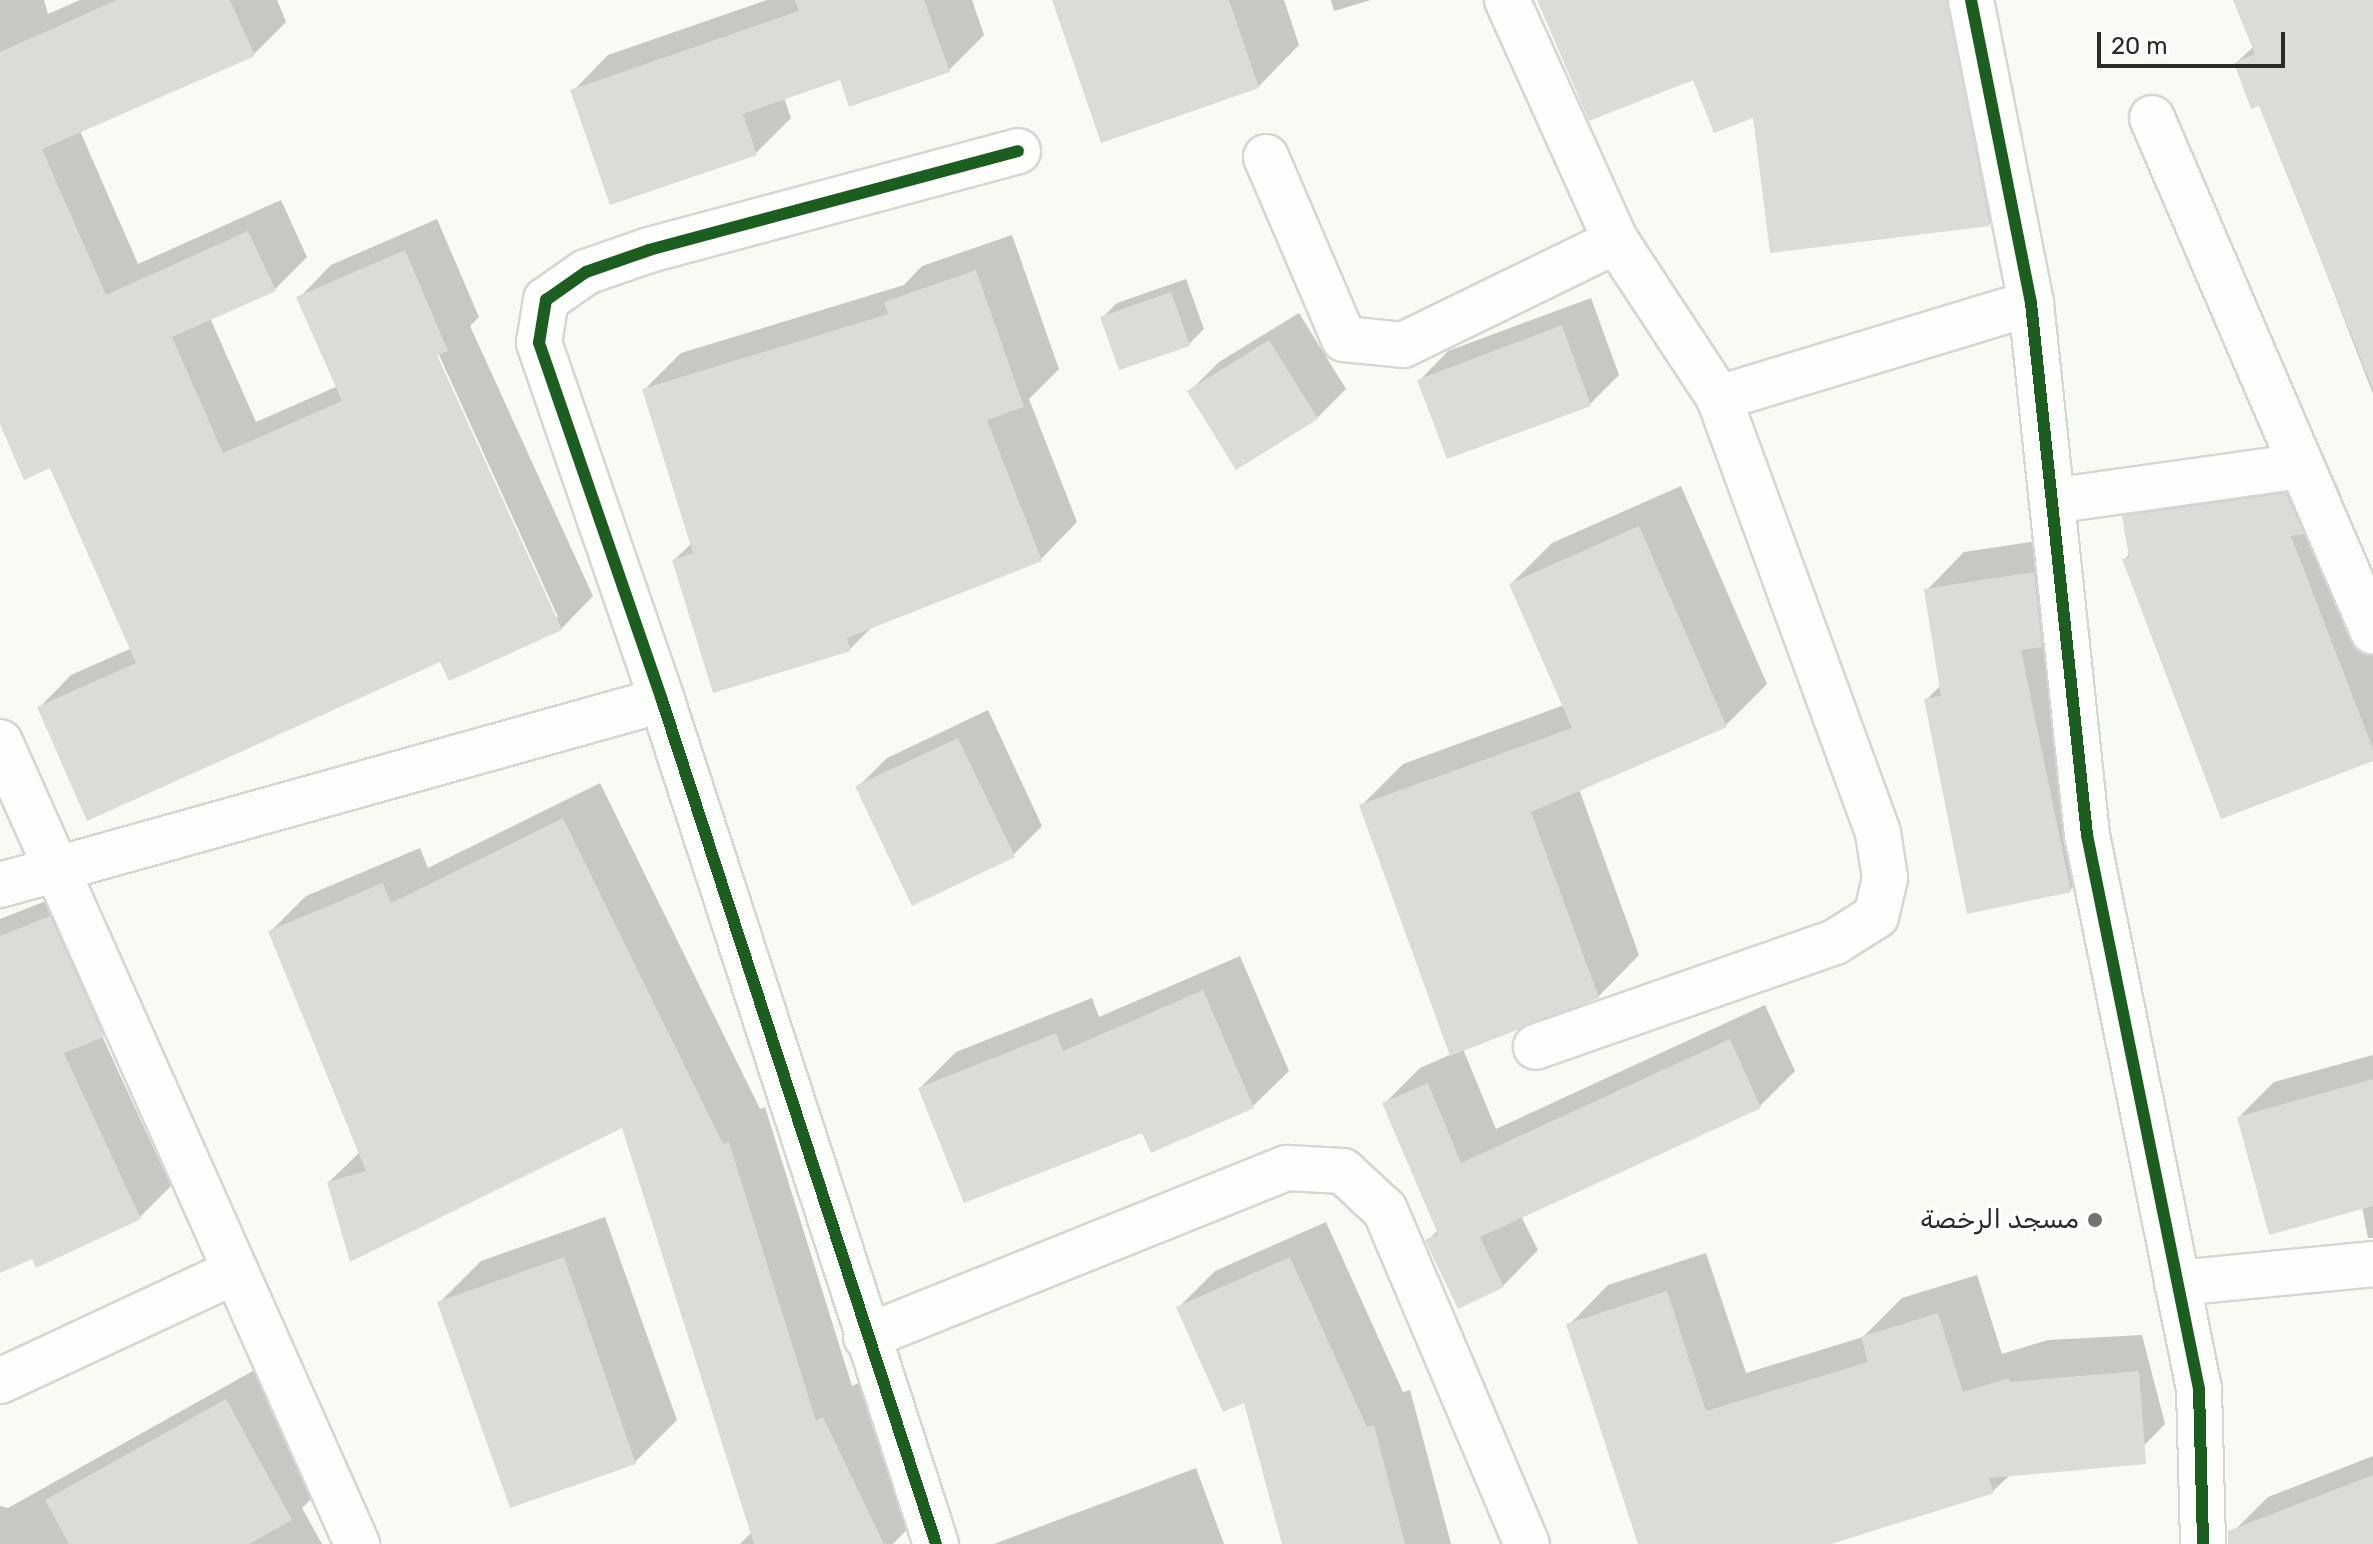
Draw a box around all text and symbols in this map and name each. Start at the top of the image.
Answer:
scale bar [2101,16,2289,66]
text: 20 m [2111,32,2168,60]
place label: مسجد الرخصة [1920,1204,2079,1236]
marker: مسجد الرخصة [2086,1211,2104,1229]

